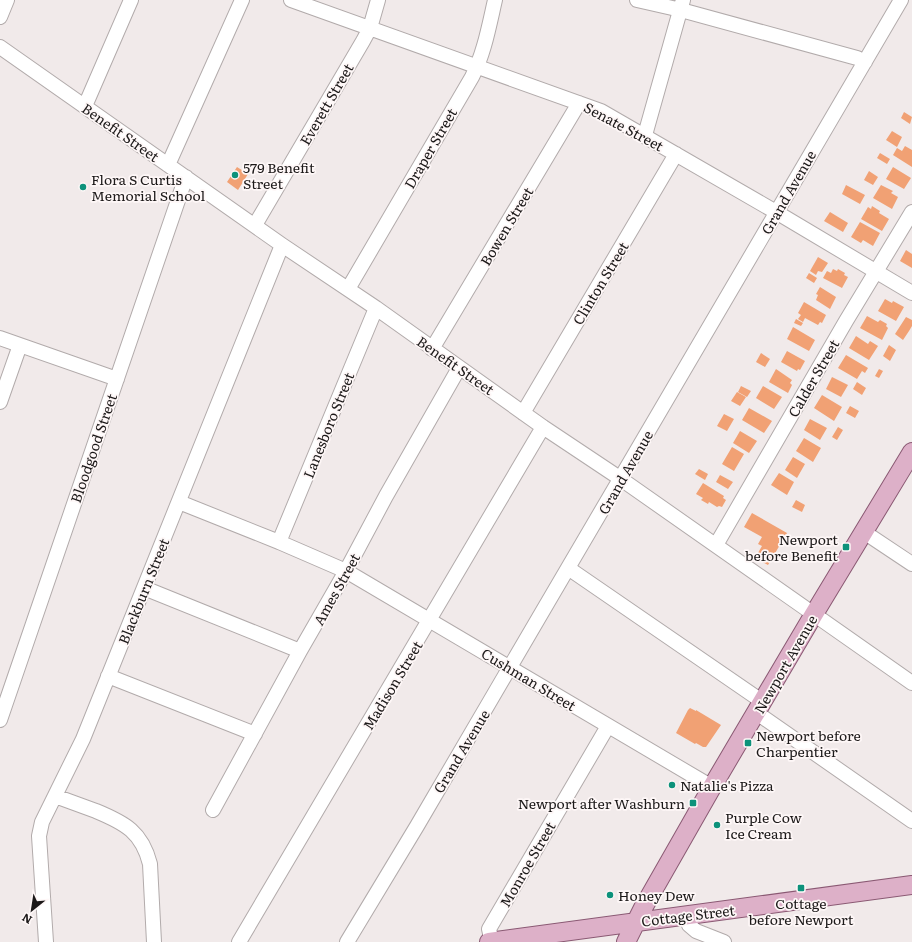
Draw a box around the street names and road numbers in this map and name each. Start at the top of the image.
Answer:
street label: Everett Street [295,59,358,149]
street label: Senate Street [581,97,668,156]
street label: Benefit Street [78,98,164,166]
street label: Draper Street [399,104,461,192]
street label: Grand Avenue [756,146,820,238]
street label: Bowen Street [475,183,538,269]
street label: Clinton Street [567,237,633,328]
street label: Benefit Street [413,331,499,399]
street label: Calder Street [783,335,844,421]
street label: Lanesboro Street [298,369,359,481]
street label: Bloodgood Street [65,390,121,505]
street label: Grand Avenue [593,426,657,518]
street label: Blackburn Street [113,535,174,647]
street label: Ames Street [308,549,364,629]
street label: Newport Avenue [749,611,821,717]
street label: Madison Street [357,636,427,733]
street label: Cushman Street [478,643,580,715]
street label: Grand Avenue [428,705,494,797]
street label: Monroe Street [494,817,560,910]
street label: Cottage Street [640,899,736,931]

